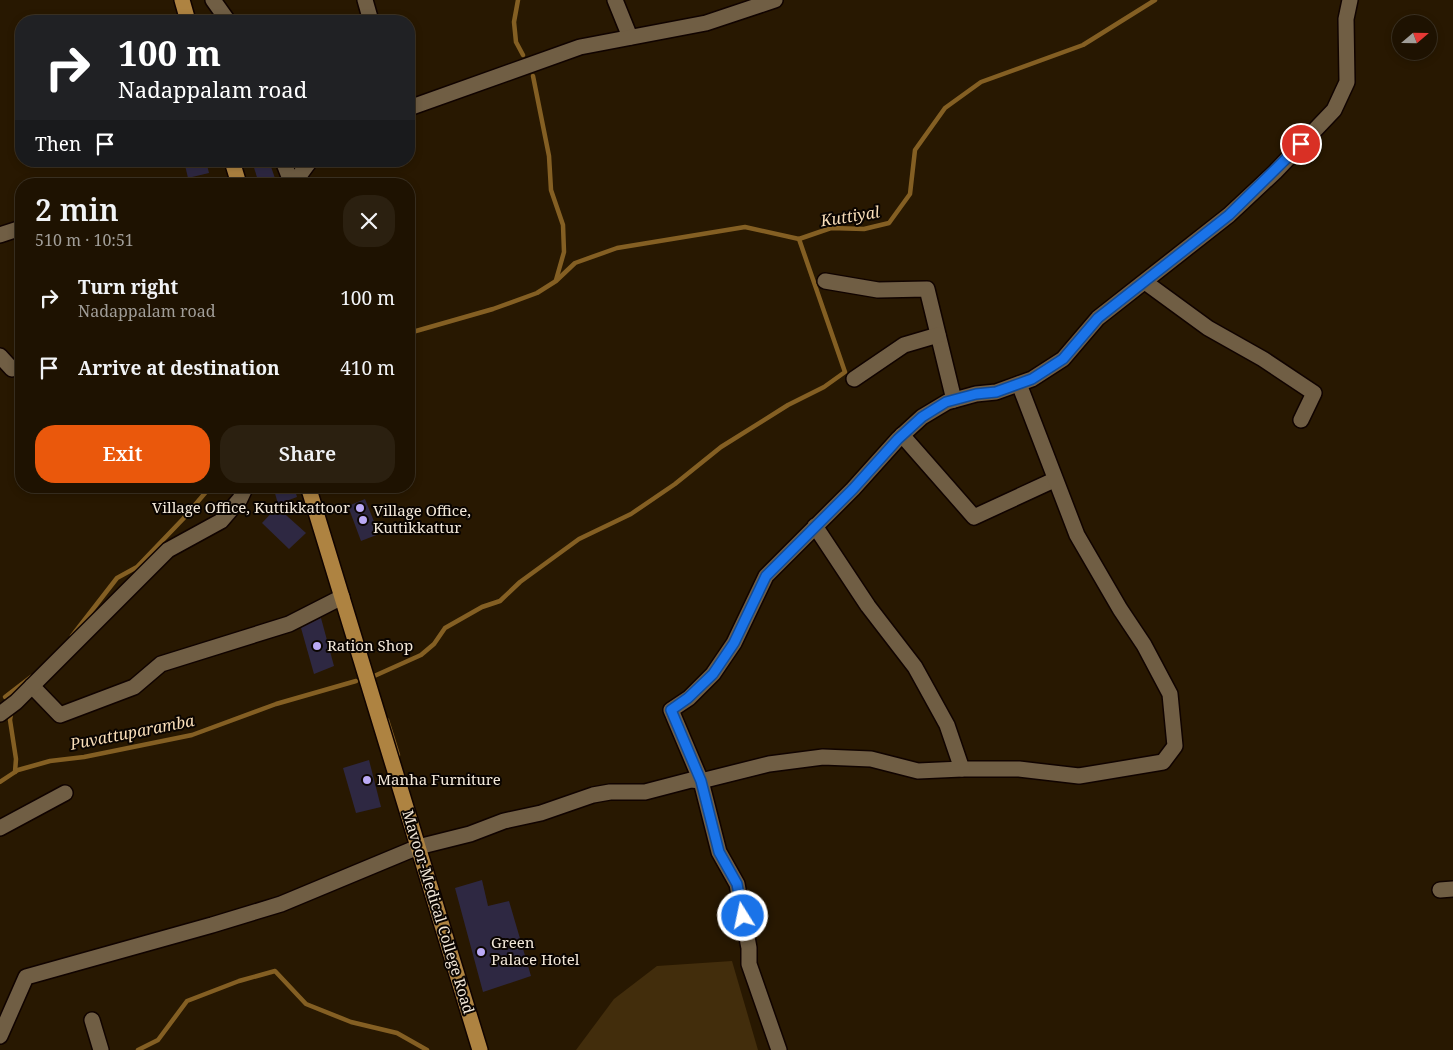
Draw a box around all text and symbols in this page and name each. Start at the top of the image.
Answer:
north arrow [1392,15,1438,60]
map controls [1392,15,1437,60]
text: 100 m [118,29,221,76]
icon: right [35,35,100,100]
text: Nadappalam road [118,74,307,104]
pin [1280,123,1322,165]
icon: arrive [91,130,119,158]
icon: arrive [1287,130,1315,158]
text: Then [35,131,81,157]
text: 2 min [35,189,119,230]
button: close [343,195,395,247]
water label: Kuttiyal [818,200,881,232]
text: 510 m · 10:51 [35,229,134,251]
text: Turn right [78,274,178,300]
icon: right [35,284,63,312]
text: 100 m [340,285,395,311]
text: Nadappalam road [78,300,216,322]
icon: arrive [35,354,63,382]
text: Arrive at destination [78,355,280,381]
text: 410 m [340,355,395,381]
button: Exit [35,425,210,483]
button: Share [220,425,395,483]
place label: Village Office, Kuttikkattoor [152,497,350,517]
place label: Village Office, Kuttikkattur [373,500,471,537]
marker: Village Office, Kuttikkattoor [354,502,366,514]
marker: Village Office, Kuttikkattur [357,514,369,526]
place label: Ration Shop [327,635,413,655]
marker: Ration Shop [311,640,323,652]
water label: Puvattuparamba [67,709,197,755]
place label: Manha Furniture [377,769,501,789]
marker: Manha Furniture [361,774,373,786]
street label: Mavoor-Medical College Road [398,807,480,1016]
position arrow [716,889,768,941]
place label: Green Palace Hotel [491,932,580,969]
marker: Green Palace Hotel [475,946,487,958]

